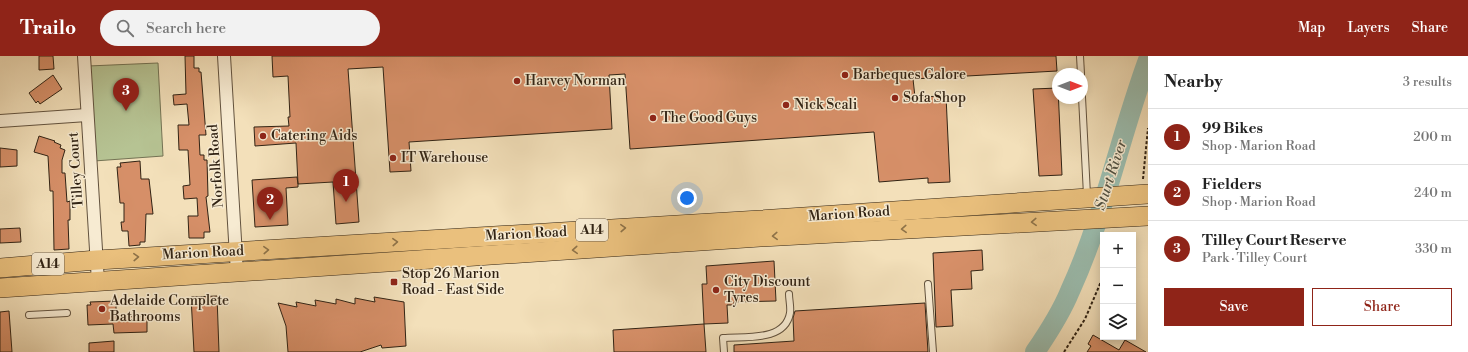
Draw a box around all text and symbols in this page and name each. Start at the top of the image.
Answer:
search box [100,10,380,46]
text: Trailo [20,16,76,40]
icon: search [114,17,136,39]
text: Search here [146,19,226,38]
text: Map [1298,19,1325,37]
text: Layers [1347,19,1390,37]
text: Share [1412,19,1448,37]
place label: Barbeques Galore [852,66,966,84]
north arrow [1052,68,1088,104]
marker: Barbeques Galore [840,70,850,80]
text: Nearby [1164,71,1223,93]
place label: Harvey Norman [525,72,626,90]
text: 3 results [1403,74,1452,90]
marker: Harvey Norman [512,76,522,86]
pin: 3 [113,78,139,111]
place label: Sofa Shop [903,89,966,107]
marker: Sofa Shop [890,93,900,103]
place label: Nick Scali [794,96,858,114]
marker: Nick Scali [781,100,791,110]
place label: The Good Guys [661,109,757,127]
marker: The Good Guys [648,113,658,123]
text: 99 Bikes [1202,119,1263,138]
street label: Norfolk Road [204,123,228,209]
place label: Catering Aids [271,127,357,145]
text: 1 [1174,129,1180,145]
text: 200 m [1413,129,1452,145]
street label: Tilley Court [64,131,88,209]
marker: Catering Aids [258,131,268,141]
water label: Sturt River [1091,137,1131,212]
text: Shop · Marion Road [1202,138,1316,154]
place label: IT Warehouse [401,149,488,167]
marker: IT Warehouse [388,153,398,163]
pin: 1 [333,169,359,202]
text: Fielders [1202,175,1261,194]
text: 2 [1173,185,1181,201]
text: 240 m [1414,185,1452,201]
pin: 2 [257,187,283,220]
your location [677,188,697,208]
text: Shop · Marion Road [1202,194,1316,210]
street label: Marion Road [807,202,891,226]
one-way arrow [1031,217,1037,226]
road number: A14 [576,219,608,241]
street label: Marion Road [485,223,567,245]
one-way arrow [620,224,626,233]
one-way arrow [901,225,907,233]
text: Tilley Court Reserve [1202,231,1347,250]
one-way arrow [772,232,778,240]
map controls [1100,232,1136,340]
button: + [1100,232,1136,268]
one-way arrow [392,238,398,246]
text: 3 [1173,241,1181,257]
text: 330 m [1415,241,1452,257]
street label: Marion Road [162,242,244,264]
one-way arrow [263,245,269,254]
one-way arrow [572,245,578,254]
text: Park · Tilley Court [1202,250,1307,266]
road number: A14 [32,253,64,275]
one-way arrow [133,253,139,262]
place label: Stop 26 Marion Road - East Side [402,265,504,299]
button: − [1100,268,1136,304]
place label: City Discount Tyres [724,273,811,307]
marker: Stop 26 Marion Road - East Side [389,277,399,287]
marker: City Discount Tyres [711,285,721,295]
button: Save [1164,288,1304,326]
button: Share [1312,288,1452,326]
place label: Adelaide Complete Bathrooms [109,292,229,326]
marker: Adelaide Complete Bathrooms [97,304,107,314]
button: layers [1100,304,1136,340]

